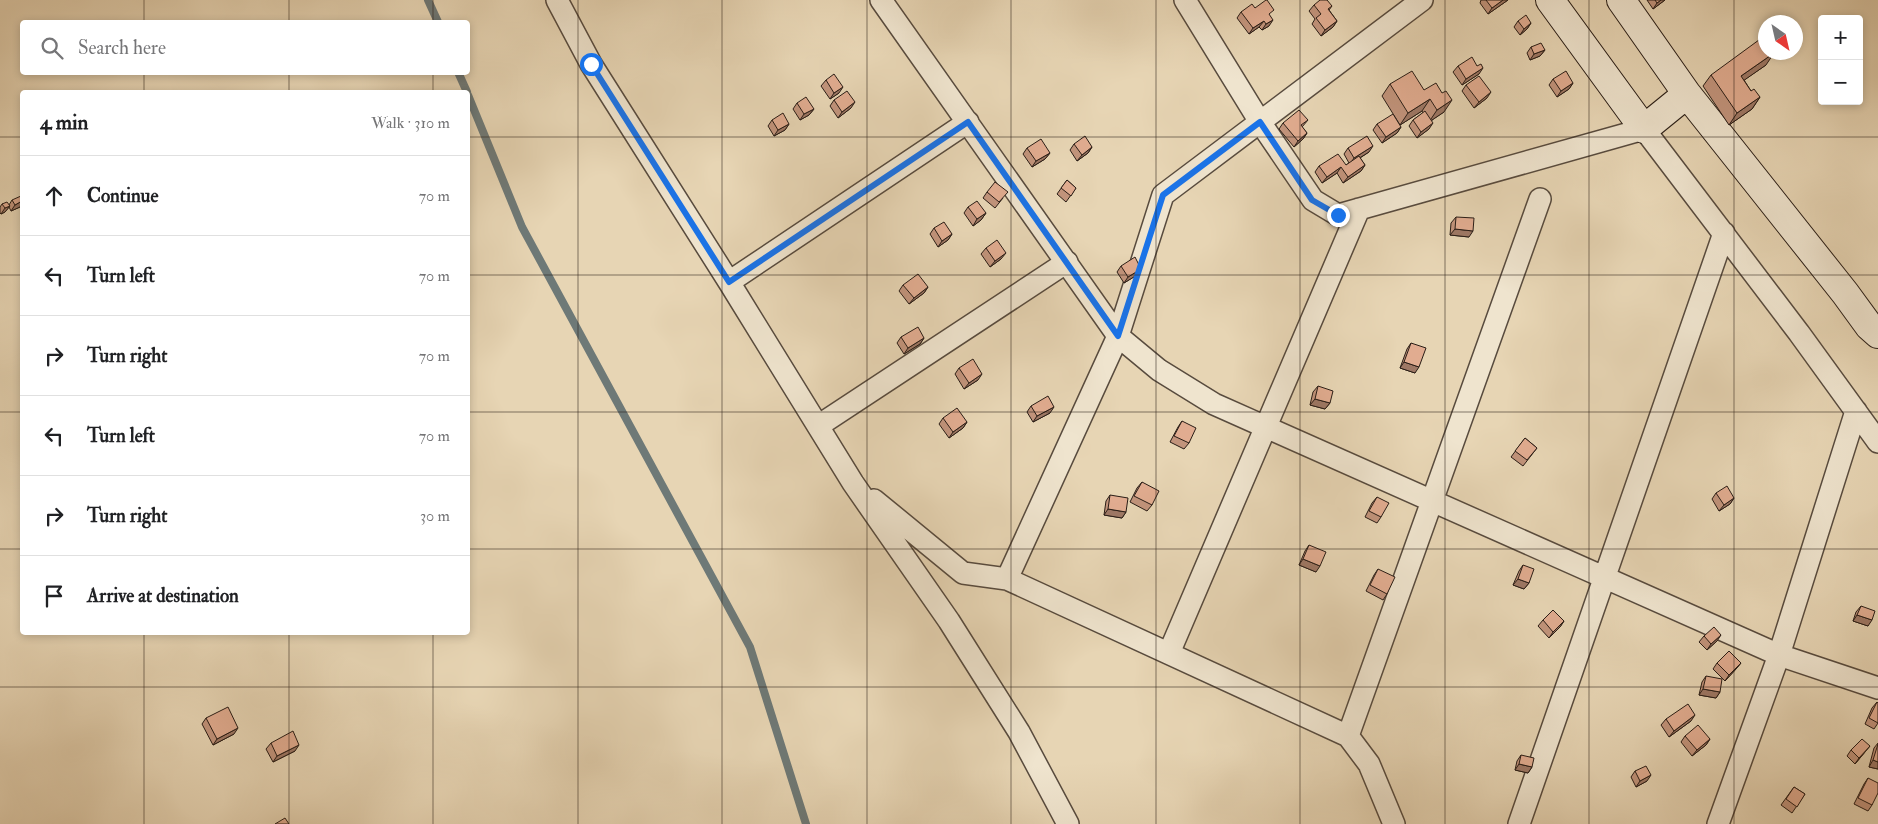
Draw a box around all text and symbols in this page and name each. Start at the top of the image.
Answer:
north arrow [1758,15,1803,60]
map controls [1818,15,1863,105]
button: + [1818,15,1863,60]
search box [20,20,470,75]
icon: search [38,34,66,62]
text: Search here [78,36,166,60]
route start [580,53,603,76]
button: − [1818,60,1863,105]
text: 4 min [40,109,88,136]
text: Walk · 310 m [371,113,450,133]
icon: ahead [40,182,68,210]
text: Continue [87,184,158,208]
text: 70 m [419,186,450,206]
route end [1327,204,1350,227]
icon: left [40,262,68,290]
text: Turn left [87,264,155,288]
text: 70 m [419,266,450,286]
icon: right [40,342,68,370]
text: Turn right [87,344,167,368]
text: 70 m [419,346,450,366]
icon: left [40,422,68,450]
text: Turn left [87,424,155,448]
text: 70 m [419,426,450,446]
icon: right [40,502,68,530]
text: Turn right [87,504,167,528]
text: 30 m [420,506,450,526]
icon: arrive [40,582,68,610]
text: Arrive at destination [87,584,239,608]

